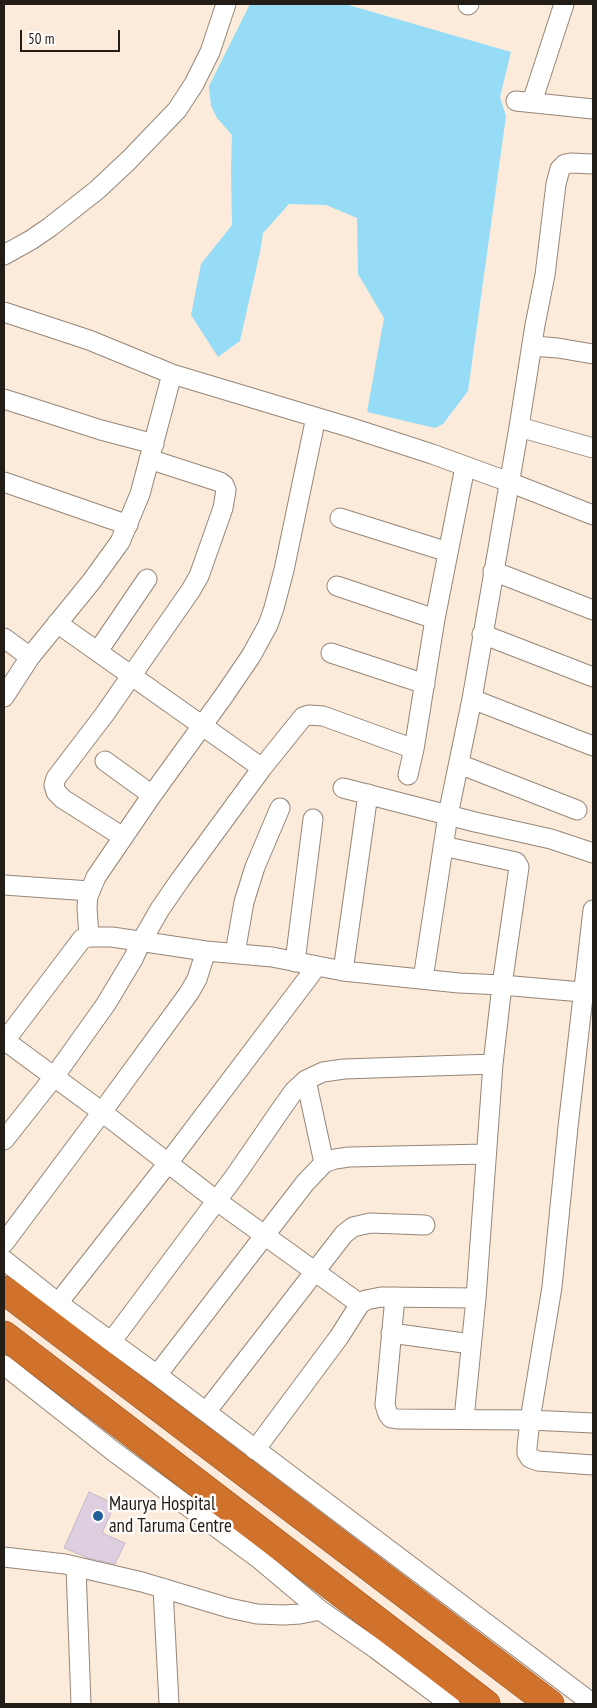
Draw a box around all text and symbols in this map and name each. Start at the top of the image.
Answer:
scale bar [22,20,122,52]
text: 50 m [28,29,54,48]
place label: Maurya Hospital and Taruma Centre [109,1494,232,1538]
marker: Maurya Hospital and Taruma Centre [91,1509,105,1523]

